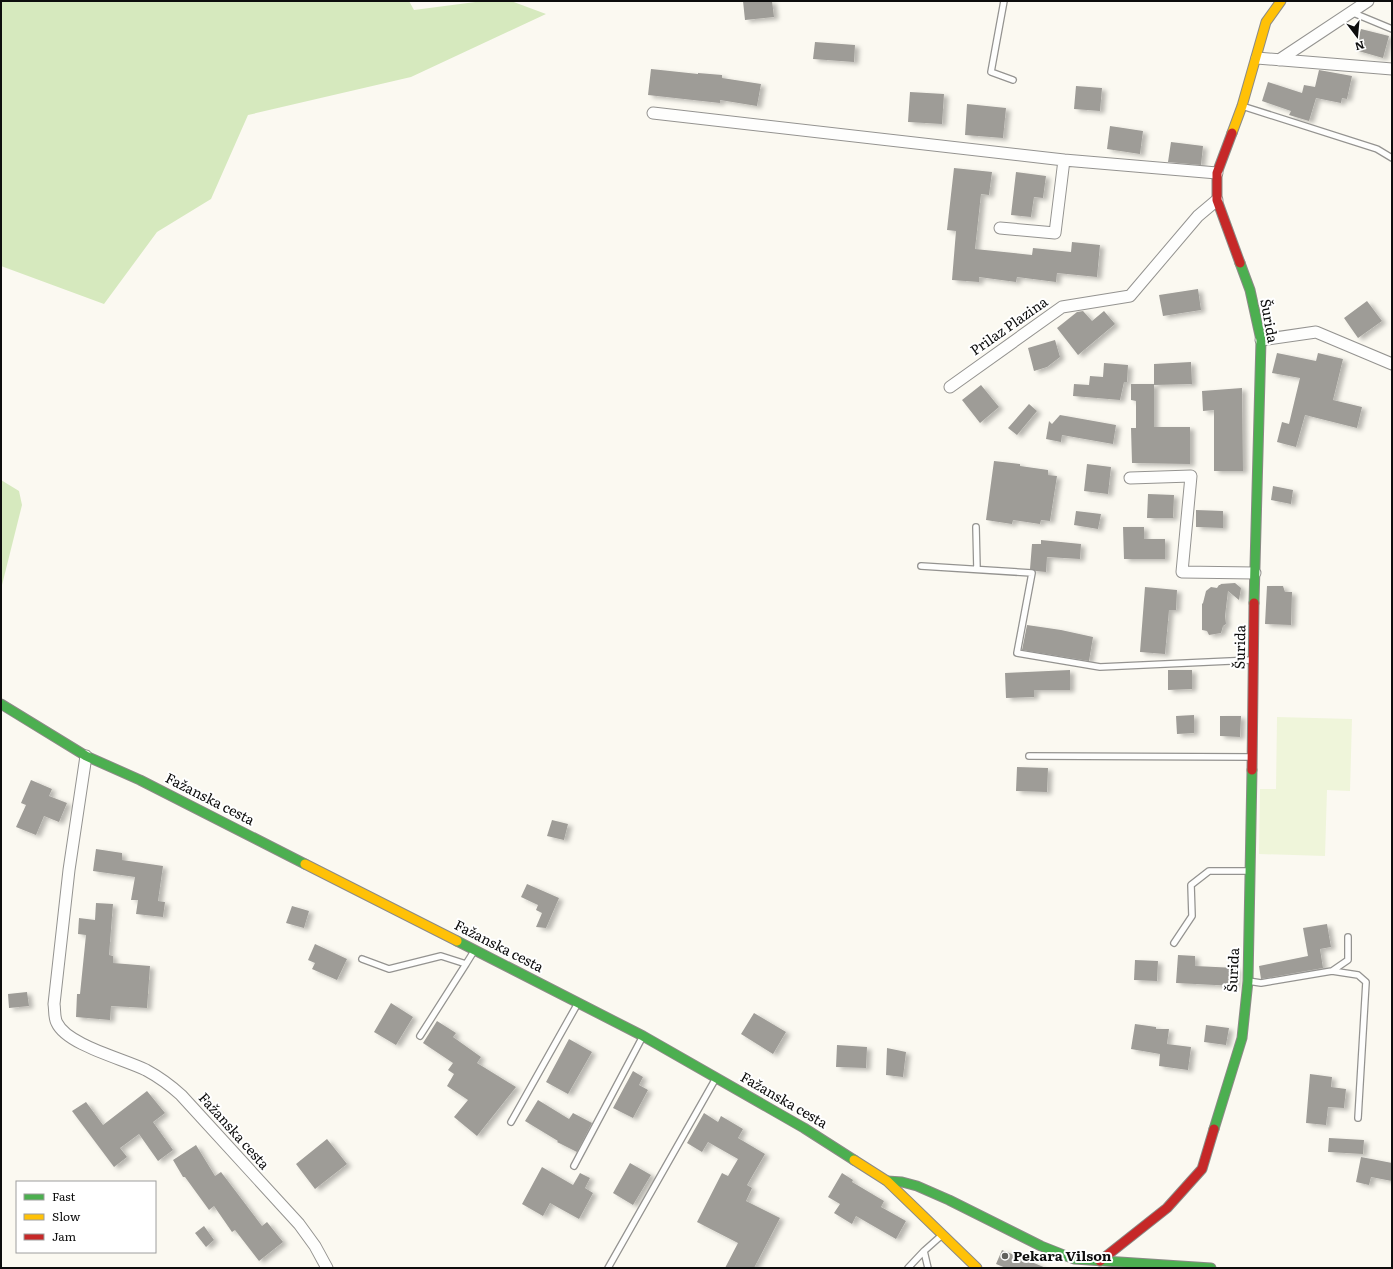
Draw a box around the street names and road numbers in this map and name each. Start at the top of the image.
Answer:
street label: Prilaz Plazina [966,291,1052,359]
street label: Šurida [1256,297,1284,345]
street label: Šurida [1229,624,1249,669]
street label: Fažanska cesta [163,767,259,829]
street label: Fažanska cesta [452,914,548,976]
street label: Šurida [1221,947,1243,993]
street label: Fažanska cesta [737,1066,832,1132]
street label: Fažanska cesta [195,1087,275,1174]

